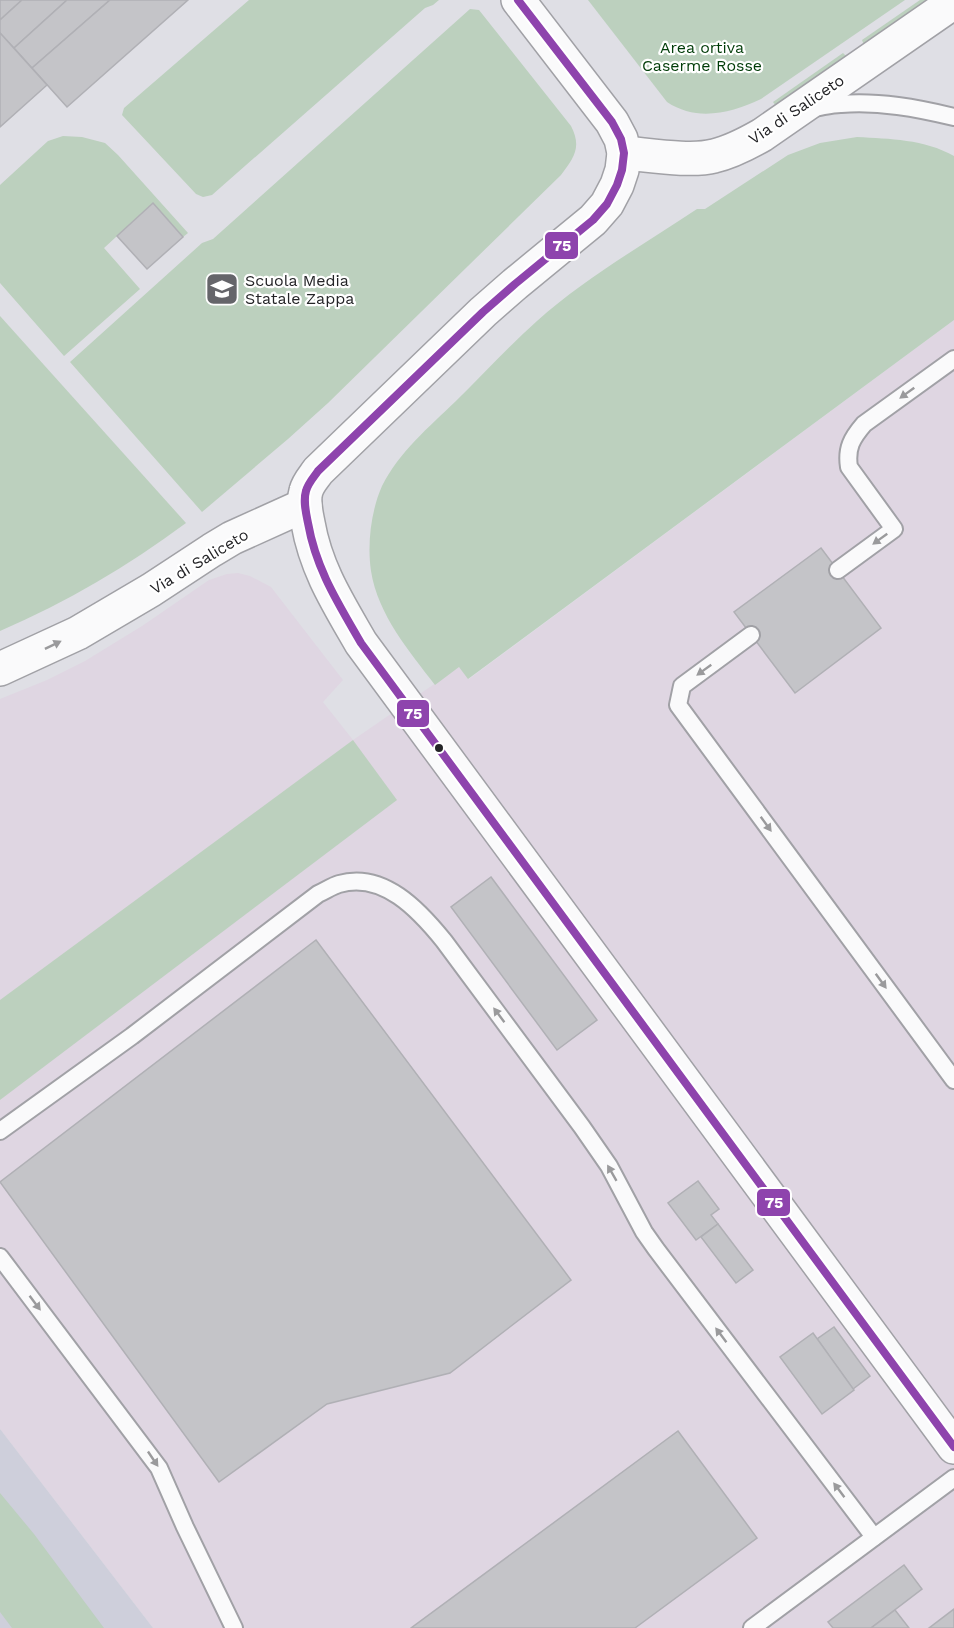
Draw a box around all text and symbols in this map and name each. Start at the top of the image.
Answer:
park label: Area ortiva Caserme Rosse [642,38,762,75]
street label: Via di Saliceto [745,70,848,148]
line badge: 75 [544,231,579,260]
text: 75 [553,236,571,255]
school or university icon: Scuola Media Statale Zappa [204,271,240,307]
place label: Scuola Media Statale Zappa [245,271,354,308]
one-way arrow [899,387,915,399]
street label: Via di Saliceto [147,525,252,598]
one-way arrow [873,533,889,545]
one-way arrow [45,640,62,650]
one-way arrow [696,663,711,675]
line badge: 75 [396,699,430,728]
text: 75 [404,704,422,723]
unlabelled marker [433,742,445,754]
one-way arrow [760,816,772,832]
one-way arrow [875,974,887,989]
one-way arrow [493,1007,505,1023]
one-way arrow [608,1165,618,1182]
line badge: 75 [756,1188,791,1217]
text: 75 [765,1193,783,1212]
one-way arrow [29,1296,41,1311]
one-way arrow [714,1327,727,1343]
one-way arrow [147,1451,158,1467]
one-way arrow [833,1483,845,1498]

